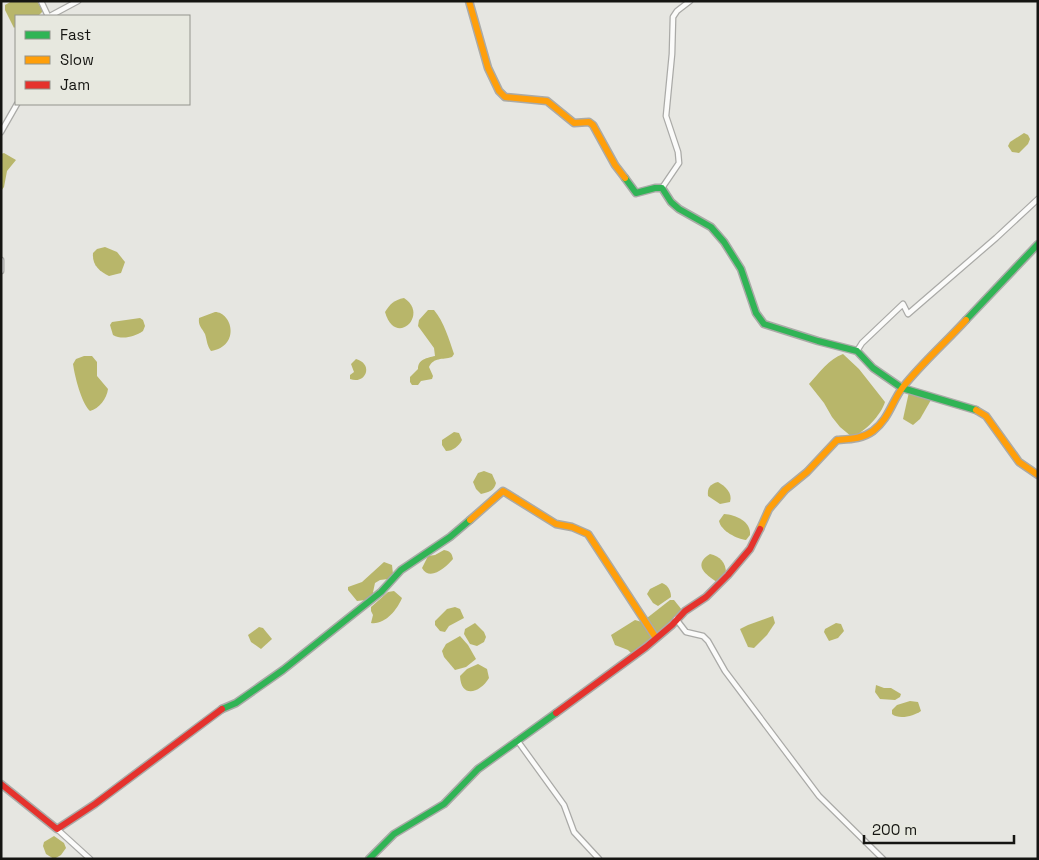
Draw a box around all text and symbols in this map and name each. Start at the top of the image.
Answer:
legend [15,15,190,105]
text: Fast [60,25,91,44]
text: Slow [60,50,94,69]
text: Jam [60,75,90,94]
scale bar [864,812,1014,844]
text: 200 m [872,820,917,839]

